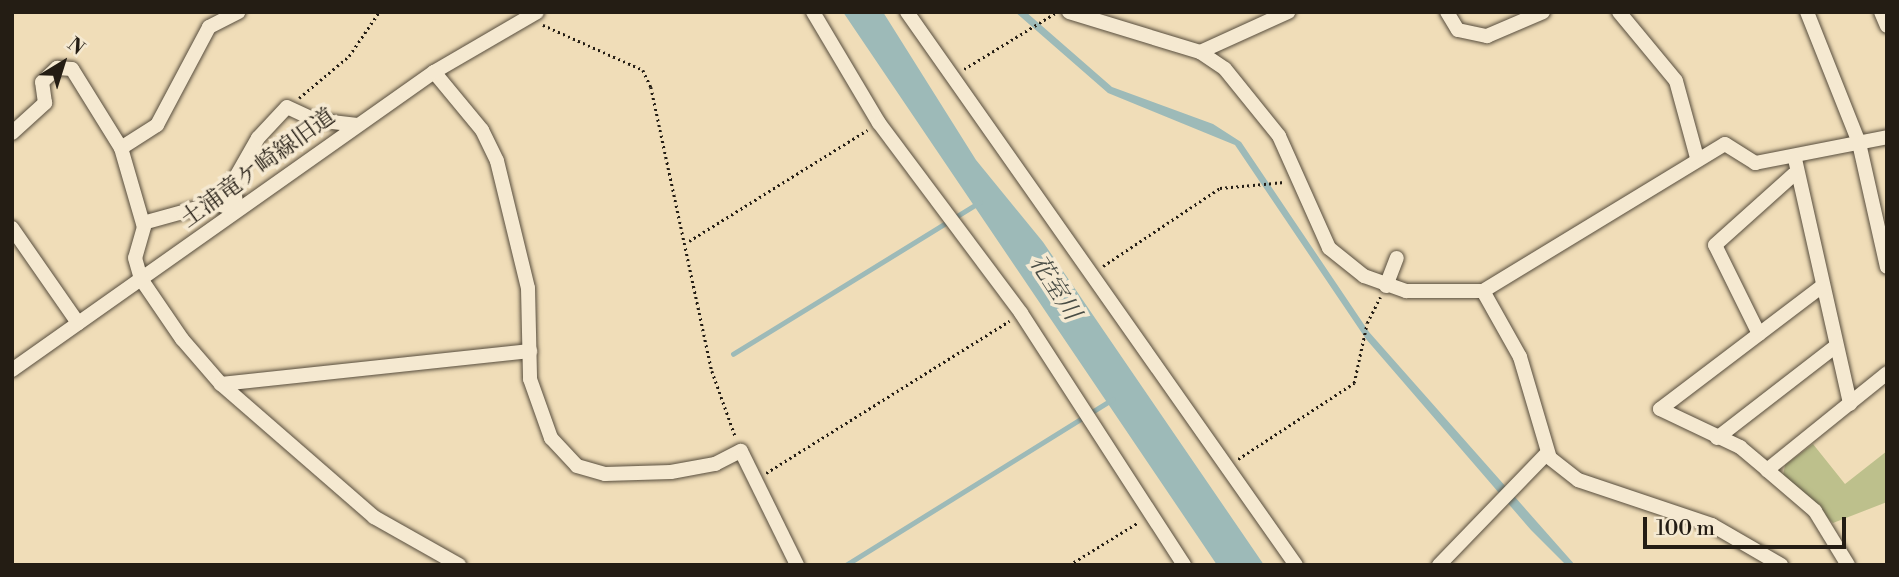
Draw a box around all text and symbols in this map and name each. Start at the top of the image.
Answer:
north arrow [28,28,98,98]
text: N [63,32,89,61]
street label: 土浦竜ケ崎線旧道 [175,103,341,233]
water label: 花室川 [1022,250,1086,326]
scale bar [1647,504,1850,548]
text: 100 m [1656,516,1715,542]

